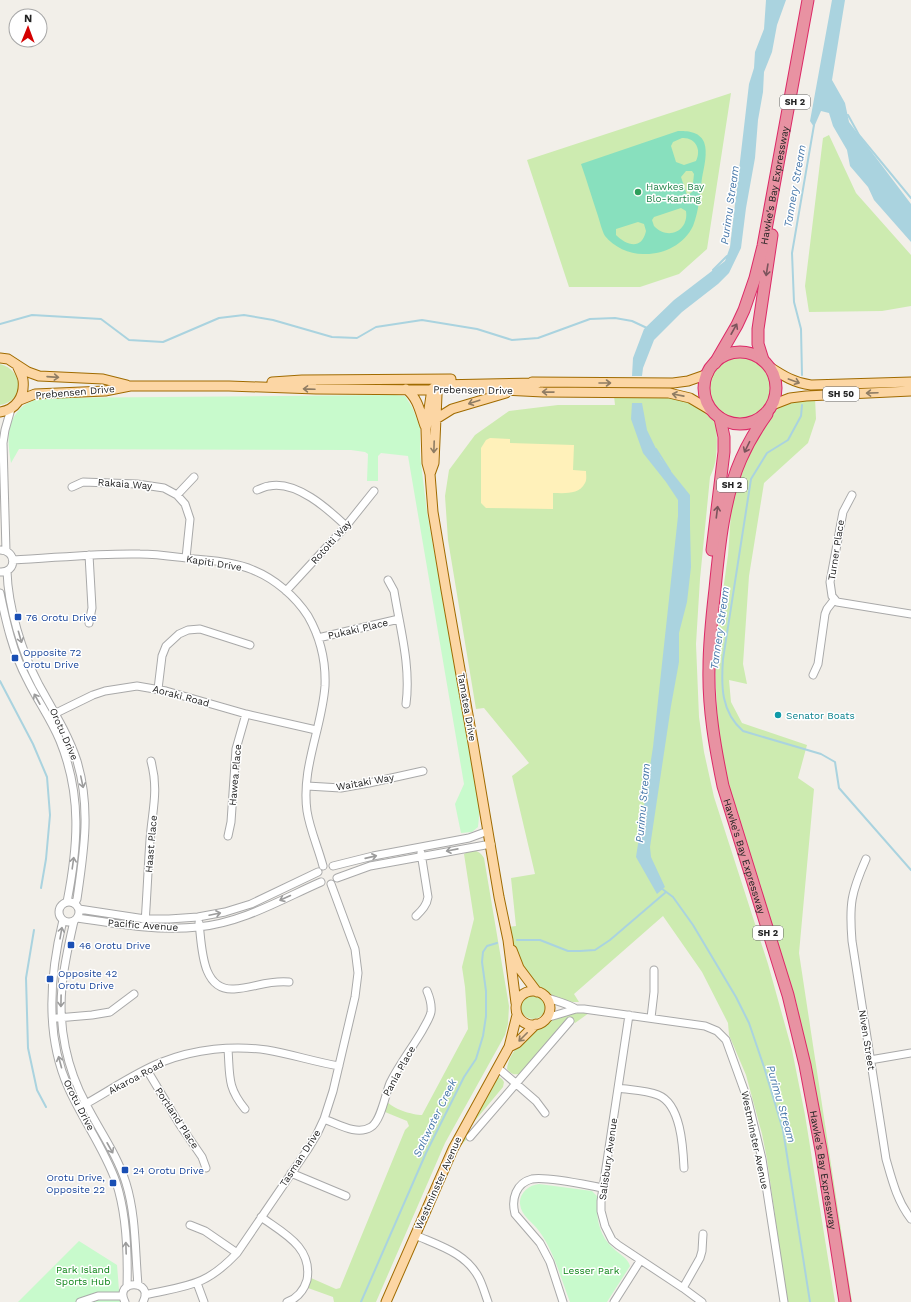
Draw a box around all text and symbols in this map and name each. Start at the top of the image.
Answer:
north arrow [8,8,48,48]
text: N [24,12,32,25]
road number: SH 2 [780,95,810,109]
street label: Hawke's Bay Expressway [758,124,790,245]
water label: Tannery Stream [781,144,809,228]
water label: Purimu Stream [718,165,742,245]
place label: Hawkes Bay Blo-Karting [646,181,705,204]
marker: Hawkes Bay Blo-Karting [633,187,643,197]
one-way arrow [763,263,771,276]
one-way arrow [731,323,739,335]
one-way arrow [46,374,59,381]
one-way arrow [788,377,800,385]
one-way arrow [598,379,611,387]
street label: Prebensen Drive [35,383,115,401]
street label: Prebensen Drive [433,384,513,396]
one-way arrow [303,385,316,392]
road number: SH 50 [823,387,859,401]
one-way arrow [542,388,555,396]
one-way arrow [866,389,879,396]
one-way arrow [671,390,684,398]
one-way arrow [467,399,480,406]
one-way arrow [430,440,438,453]
one-way arrow [743,441,750,453]
street label: Rakaia Way [97,477,153,491]
road number: SH 2 [717,478,747,492]
one-way arrow [713,506,720,519]
street label: Rotoiti Way [309,517,354,566]
street label: Turner Place [826,519,846,581]
street label: Kapiti Drive [185,553,243,573]
water label: Tannery Stream [708,586,732,670]
marker: 76 Orotu Drive [13,612,23,622]
place label: 76 Orotu Drive [26,612,97,623]
street label: Pukaki Place [327,617,389,641]
one-way arrow [17,630,24,643]
place label: Opposite 72 Orotu Drive [23,647,81,670]
marker: Opposite 72 Orotu Drive [10,653,20,663]
street label: Tamatea Drive [456,672,478,742]
street label: Aoraki Road [151,683,211,709]
one-way arrow [33,693,41,705]
street label: Orotu Drive [48,706,80,762]
marker: Senator Boats [773,710,783,720]
place label: Senator Boats [786,710,855,721]
street label: Hawea Place [227,744,243,806]
water label: Purimu Stream [633,763,653,843]
street label: Waitaki Way [335,771,396,793]
one-way arrow [78,775,86,788]
street label: Hawke's Bay Expressway [722,797,768,916]
street label: Haast Place [143,815,159,873]
one-way arrow [446,847,459,855]
one-way arrow [364,852,377,860]
one-way arrow [69,857,77,870]
one-way arrow [280,895,292,902]
one-way arrow [208,910,221,918]
street label: Pacific Avenue [107,917,179,933]
road number: SH 2 [753,926,783,940]
one-way arrow [57,927,65,940]
marker: 46 Orotu Drive [66,940,76,950]
place label: 46 Orotu Drive [79,940,151,951]
place label: Opposite 42 Orotu Drive [58,968,117,991]
marker: Opposite 42 Orotu Drive [45,974,55,984]
one-way arrow [57,994,65,1007]
street label: Niven Street [857,1009,877,1072]
one-way arrow [518,1032,528,1042]
street label: Pania Place [381,1044,417,1098]
one-way arrow [55,1056,63,1069]
street label: Akaroa Road [106,1058,166,1096]
water label: Purimu Stream [764,1064,798,1144]
water label: Saltwater Creek [410,1076,460,1159]
street label: Orotu Drive [61,1078,97,1133]
street label: Portland Place [153,1085,201,1151]
street label: Westminster Avenue [739,1090,771,1190]
street label: Hawke's Bay Expressway [808,1110,839,1231]
street label: Salisbury Avenue [597,1117,619,1201]
street label: Tasman Drive [278,1127,323,1189]
street label: Westminster Avenue [413,1135,464,1231]
one-way arrow [107,1142,115,1154]
marker: 24 Orotu Drive [120,1165,130,1175]
place label: 24 Orotu Drive [133,1165,204,1176]
place label: Orotu Drive, Opposite 22 [46,1172,105,1195]
marker: Orotu Drive, Opposite 22 [108,1178,118,1188]
one-way arrow [123,1242,130,1255]
park label: Park Island Sports Hub [56,1264,110,1287]
park label: Lesser Park [563,1265,620,1276]

